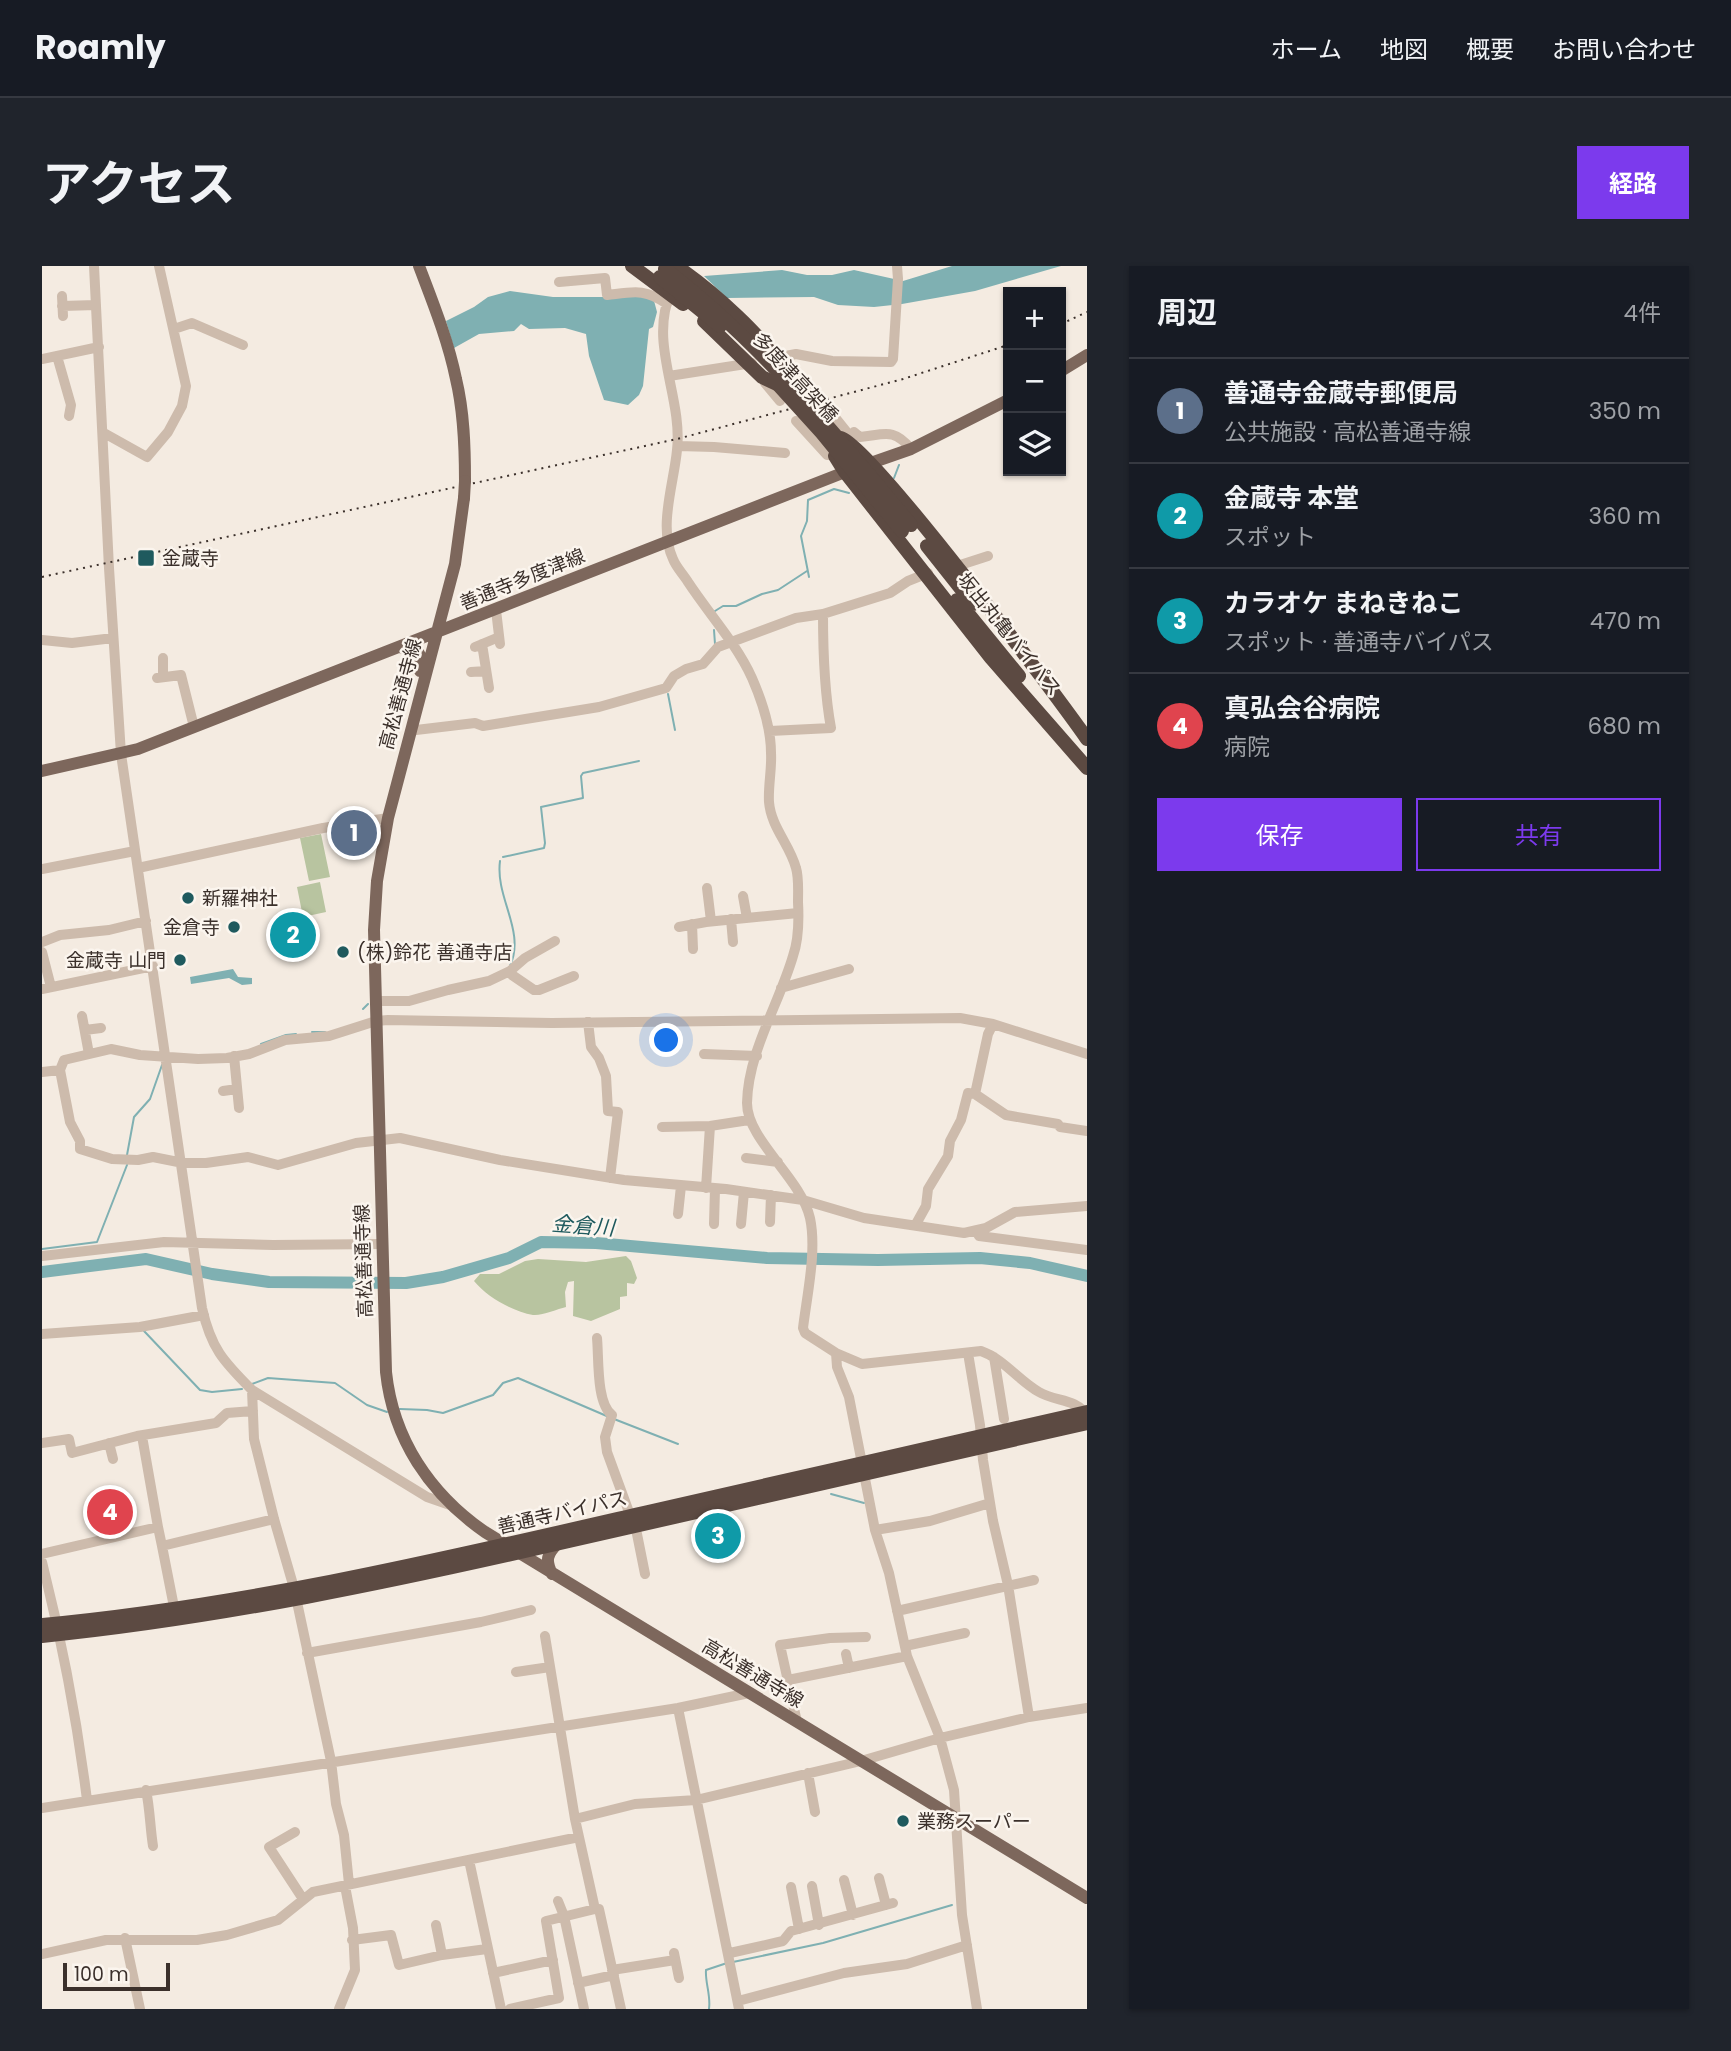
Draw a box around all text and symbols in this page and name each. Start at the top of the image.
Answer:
text: Roamly [35,24,165,71]
text: ホーム [1271,33,1342,66]
text: 地図 [1380,33,1428,66]
text: 概要 [1466,33,1514,66]
text: お問い合わせ [1552,33,1696,66]
button: 経路 [1577,146,1689,219]
text: アクセス [42,150,236,218]
map controls [1003,287,1066,476]
button: + [1003,287,1066,350]
text: 周辺 [1157,291,1217,334]
text: 4件 [1624,297,1661,329]
street label: 多度津高架橋 [747,326,844,428]
button: − [1003,350,1066,413]
text: 善通寺金蔵寺郵便局 [1224,375,1458,411]
text: 1 [1176,395,1184,427]
text: 350 m [1589,395,1661,427]
button: layers [1003,413,1066,476]
text: 公共施設 · 高松善通寺線 [1224,416,1471,448]
text: 金蔵寺 本堂 [1224,480,1360,516]
text: 2 [1173,500,1187,532]
text: 360 m [1589,500,1661,532]
text: スポット [1224,521,1316,553]
street label: 善通寺多度津線 [455,542,589,617]
place label: 金蔵寺 [162,545,219,572]
marker: 金蔵寺 [136,548,156,568]
street label: 坂出丸亀バイパス [951,567,1068,702]
text: カラオケ まねきねこ [1224,585,1464,621]
text: 3 [1173,605,1187,637]
text: 470 m [1590,605,1661,637]
text: スポット · 善通寺バイパス [1224,626,1494,658]
street label: 高松善通寺線 [373,636,428,753]
text: 真弘会谷病院 [1224,690,1380,726]
text: 4 [1172,710,1188,742]
text: 680 m [1588,710,1661,742]
text: 病院 [1224,731,1270,763]
button: 保存 [1157,798,1402,871]
button: 共有 [1416,798,1661,871]
pin: 1 [331,807,377,859]
place label: 新羅神社 [202,885,278,912]
marker: 新羅神社 [180,890,196,906]
pin: 2 [270,909,316,961]
place label: 金倉寺 [163,914,220,941]
marker: 金倉寺 [226,919,242,935]
place label: (株)鈴花 善通寺店 [357,939,512,966]
marker: (株)鈴花 善通寺店 [335,944,351,960]
place label: 金蔵寺 山門 [66,947,166,974]
marker: 金蔵寺 山門 [172,952,188,968]
your location [649,1023,683,1057]
street label: 高松善通寺線 [348,1204,379,1318]
water label: 金倉川 [551,1209,617,1242]
street label: 善通寺バイパス [494,1484,630,1541]
pin: 4 [87,1486,133,1538]
pin: 3 [695,1510,741,1562]
street label: 高松善通寺線 [697,1632,809,1714]
place label: 業務スーパー [917,1808,1031,1835]
marker: 業務スーパー [895,1813,911,1829]
scale bar [63,1960,170,1992]
text: 100 m [74,1961,129,1988]

